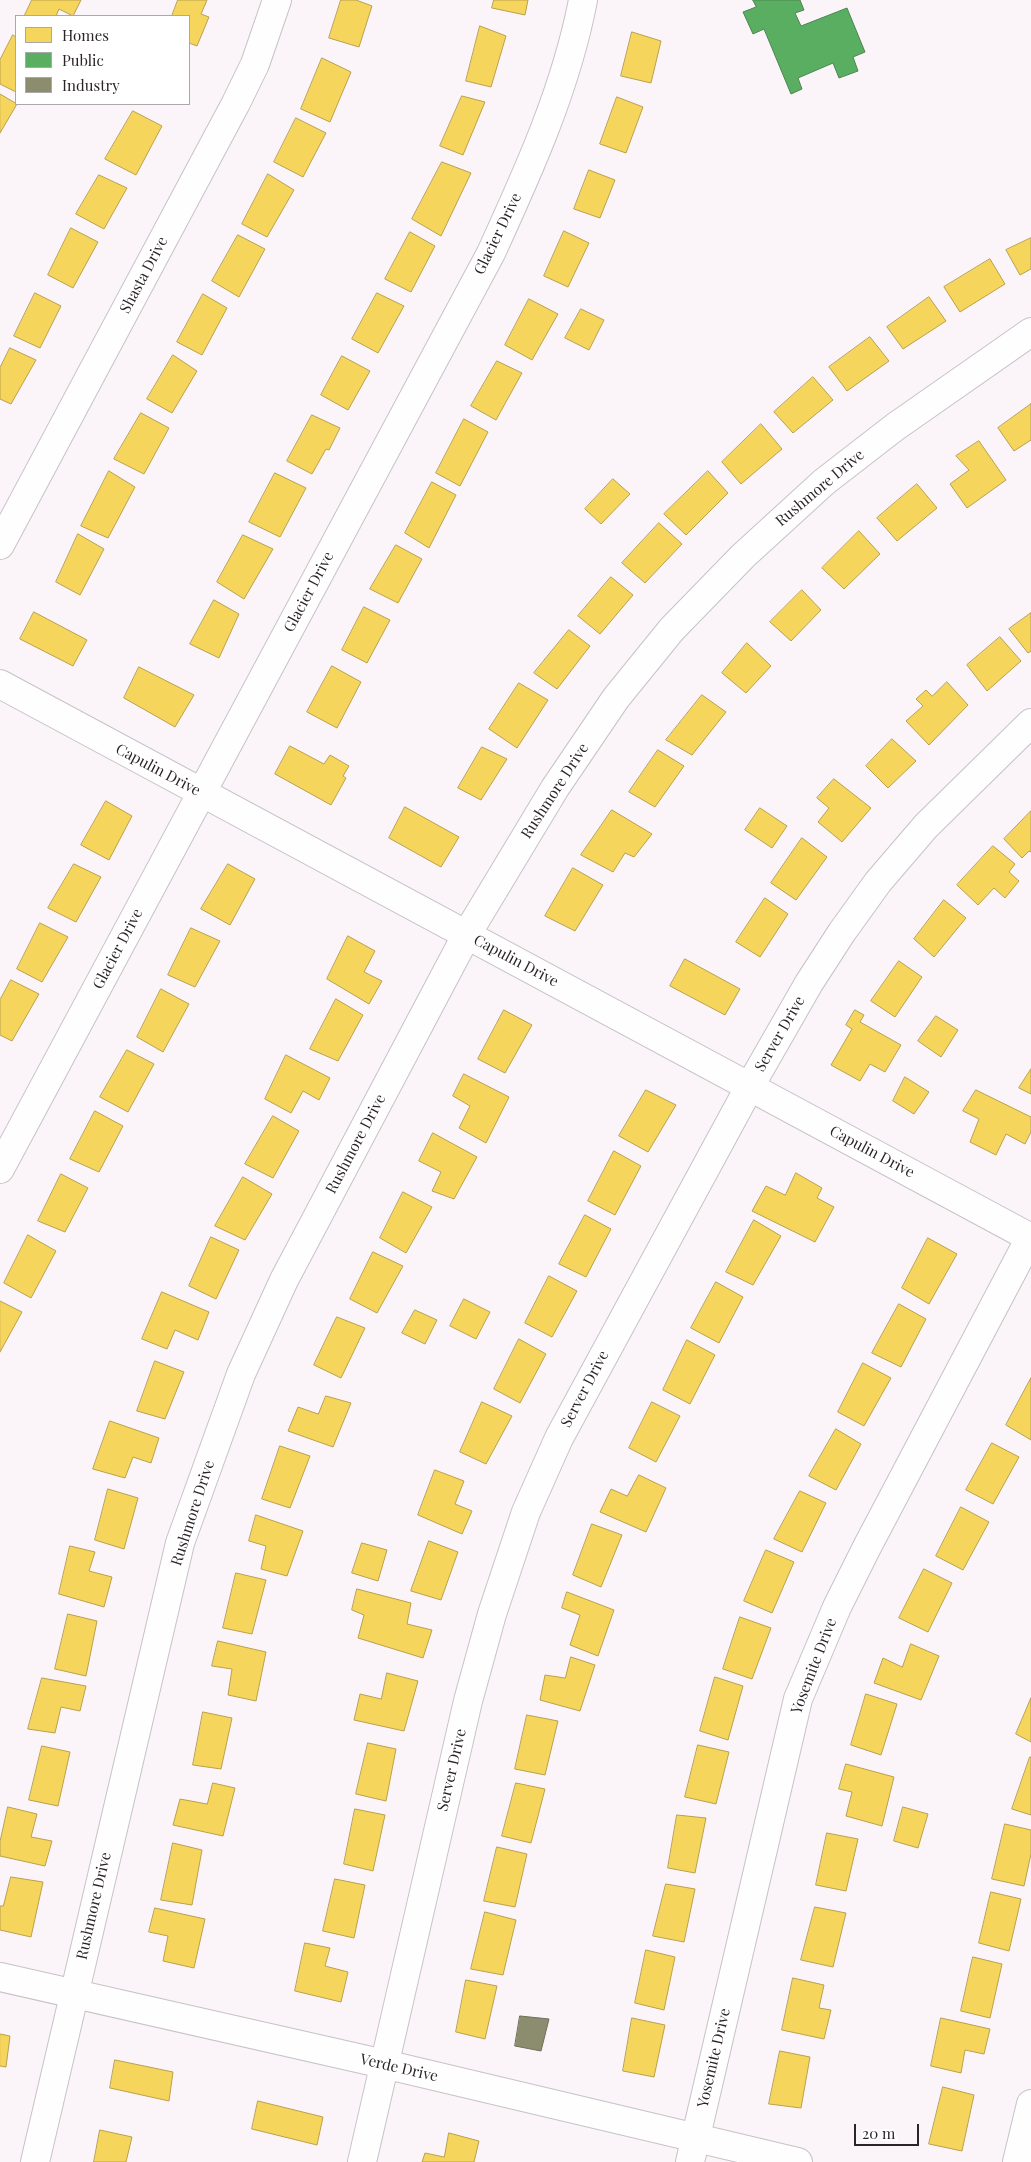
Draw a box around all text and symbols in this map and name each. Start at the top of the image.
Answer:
legend [15,15,190,105]
text: Homes [62,25,109,45]
text: Public [62,50,104,70]
text: Industry [62,75,120,95]
street label: Glacier Drive [470,190,526,278]
street label: Shasta Drive [116,234,172,316]
street label: Rushmore Drive [772,446,868,530]
street label: Glacier Drive [280,549,338,635]
street label: Capulin Drive [113,740,203,800]
street label: Rushmore Drive [518,740,592,842]
street label: Glacier Drive [89,906,147,992]
street label: Capulin Drive [471,931,561,991]
street label: Server Drive [751,993,809,1075]
street label: Rushmore Drive [322,1091,390,1197]
street label: Capulin Drive [827,1122,917,1182]
street label: Server Drive [557,1348,613,1430]
street label: Rushmore Drive [167,1458,219,1568]
street label: Yosemite Drive [787,1615,841,1717]
street label: Server Drive [434,1727,470,1813]
street label: Rushmore Drive [73,1850,115,1962]
street label: Yosemite Drive [694,2007,734,2109]
street label: Verde Drive [358,2050,440,2086]
scale bar [856,2114,921,2146]
text: 20 m [862,2123,895,2143]

